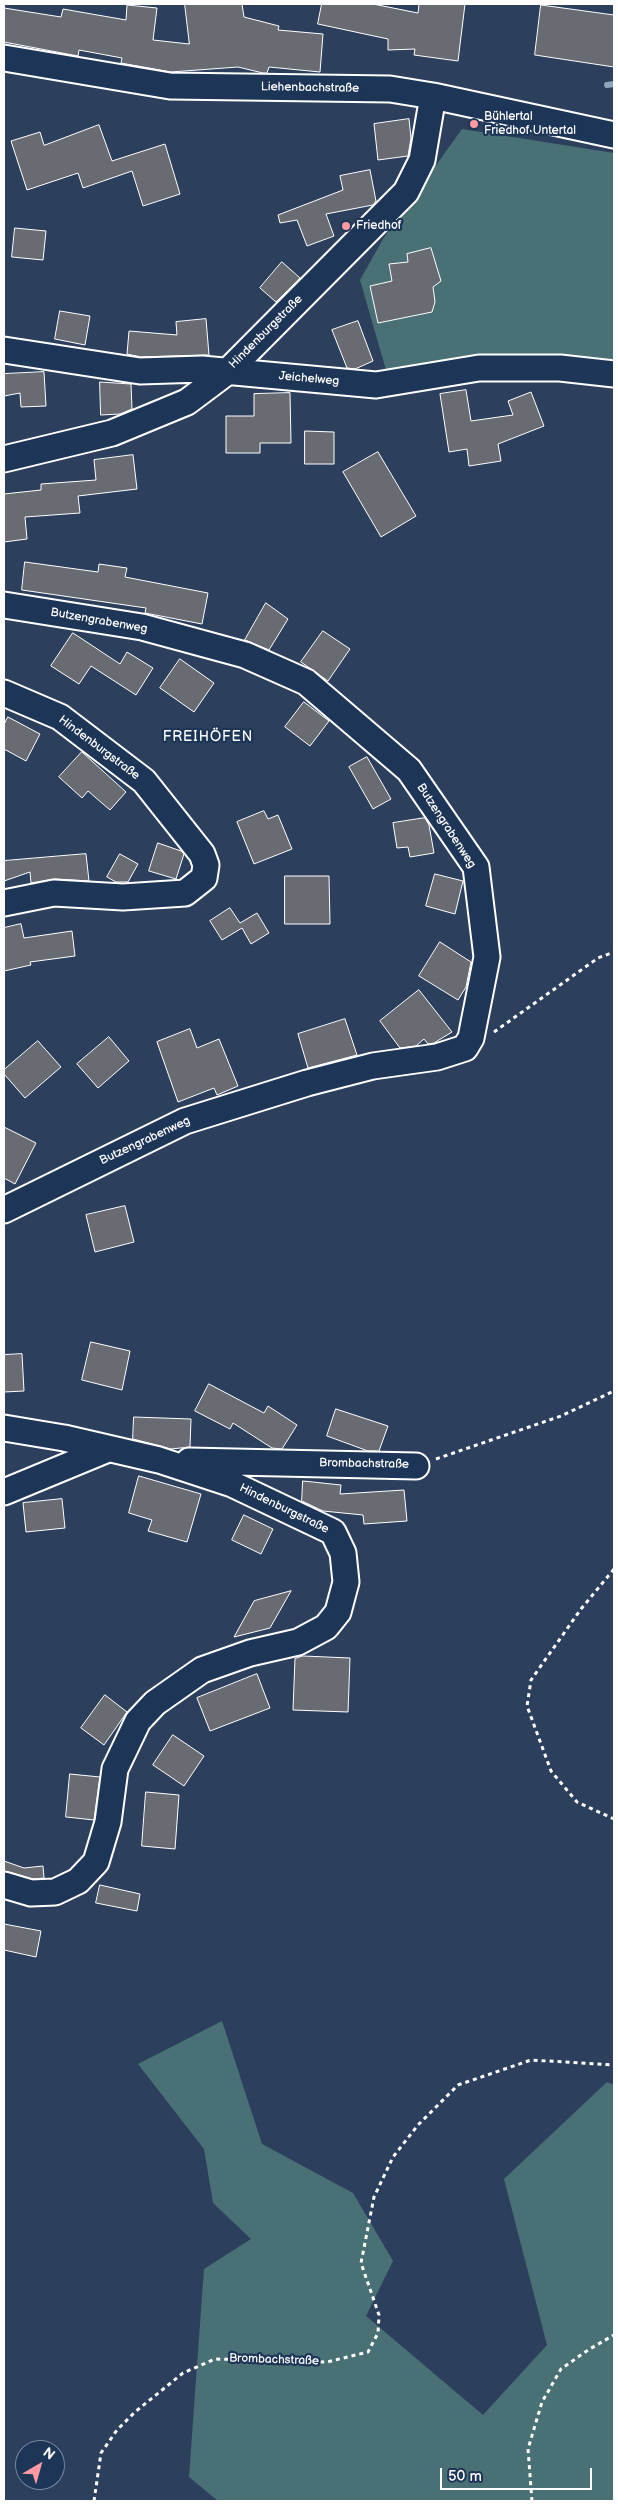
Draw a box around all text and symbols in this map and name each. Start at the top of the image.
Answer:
street label: Liehenbachstraße [261,80,359,96]
place label: Bühlertal Friedhof Untertal [484,110,576,138]
marker: Bühlertal Friedhof Untertal [468,118,480,130]
place label: Friedhof [356,219,401,233]
marker: Friedhof [340,220,352,232]
street label: Hindenburgstraße [226,292,306,372]
street label: Jeichelweg [278,369,340,389]
street label: Butzengrabenweg [49,605,149,637]
street label: Hindenburgstraße [56,713,142,783]
district label: FREIHÖFEN [162,729,254,745]
street label: Butzengrabenweg [413,781,479,871]
street label: Butzengrabenweg [97,1114,193,1168]
street label: Brombachstraße [319,1456,409,1472]
street label: Hindenburgstraße [237,1481,331,1537]
street label: Brombachstraße [229,2351,319,2369]
north arrow [15,2440,65,2490]
text: N [40,2444,58,2464]
scale bar [443,2458,596,2490]
text: 50 m [448,2467,482,2486]

